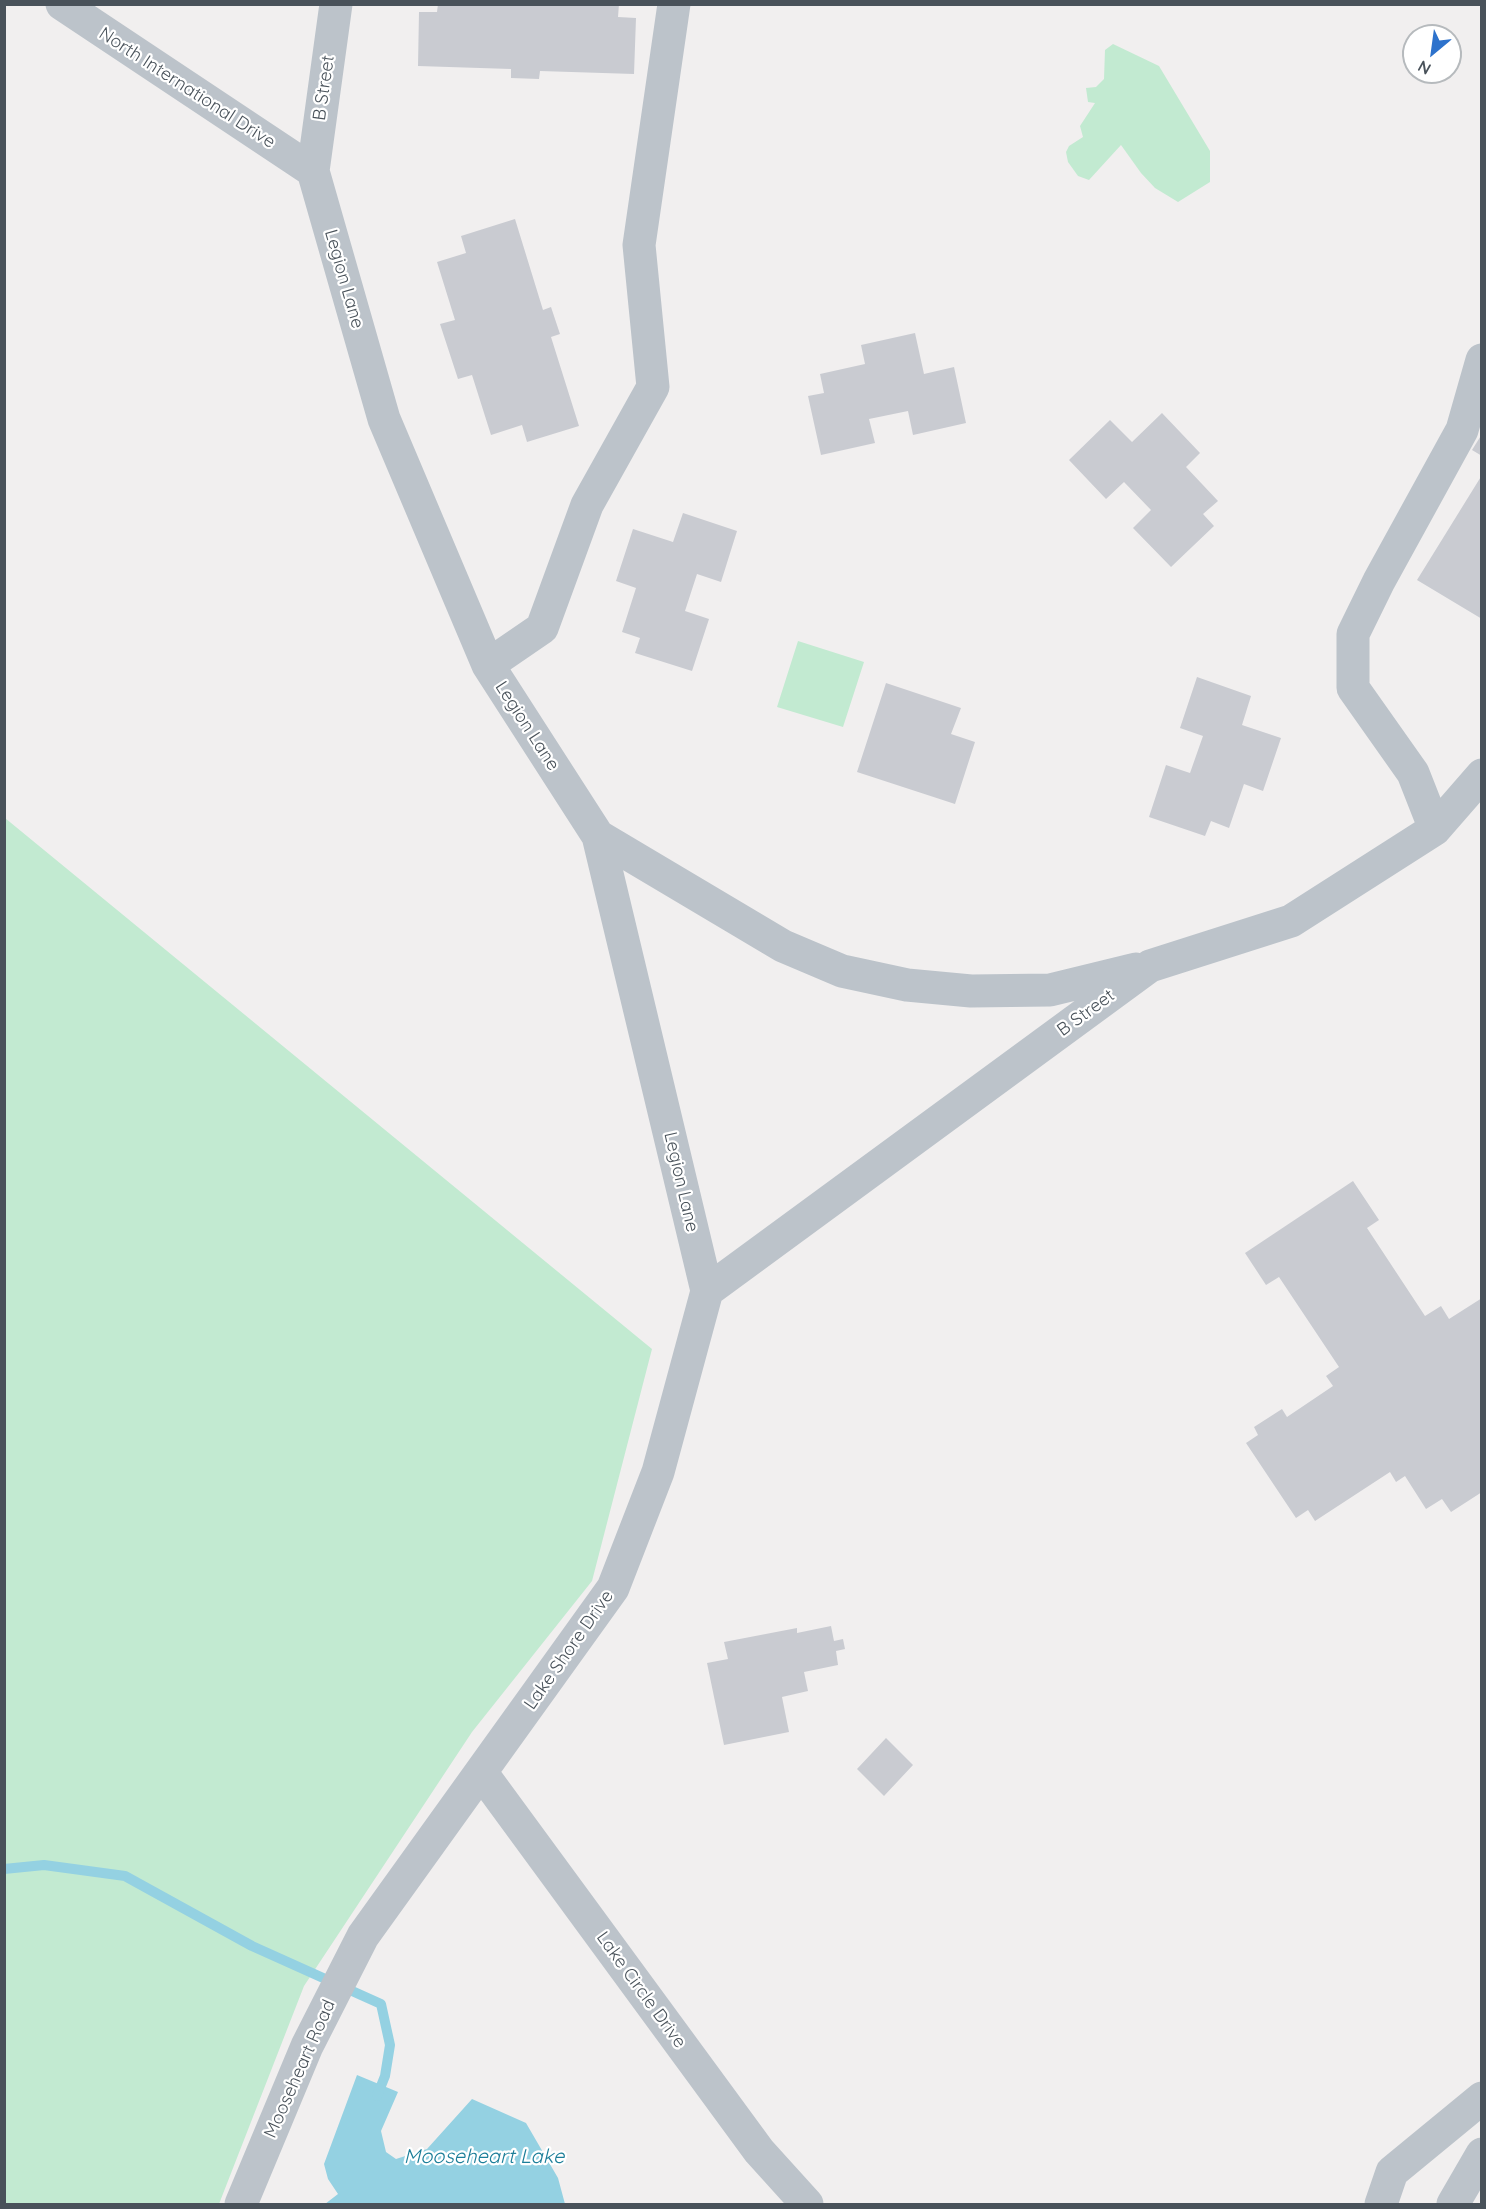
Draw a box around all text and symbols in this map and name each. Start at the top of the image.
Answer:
street label: North International Drive [95,23,279,153]
north arrow [1402,24,1462,84]
street label: B Street [309,54,339,122]
text: N [1414,56,1434,80]
street label: Legion Lane [320,227,368,331]
street label: Legion Lane [490,677,564,775]
street label: B Street [1053,985,1119,1041]
street label: Legion Lane [659,1130,703,1234]
street label: Lake Shore Drive [520,1586,618,1714]
street label: Lake Circle Drive [592,1928,690,2052]
street label: Mooseheart Road [260,1996,340,2142]
water label: Mooseheart Lake [404,2145,564,2169]

